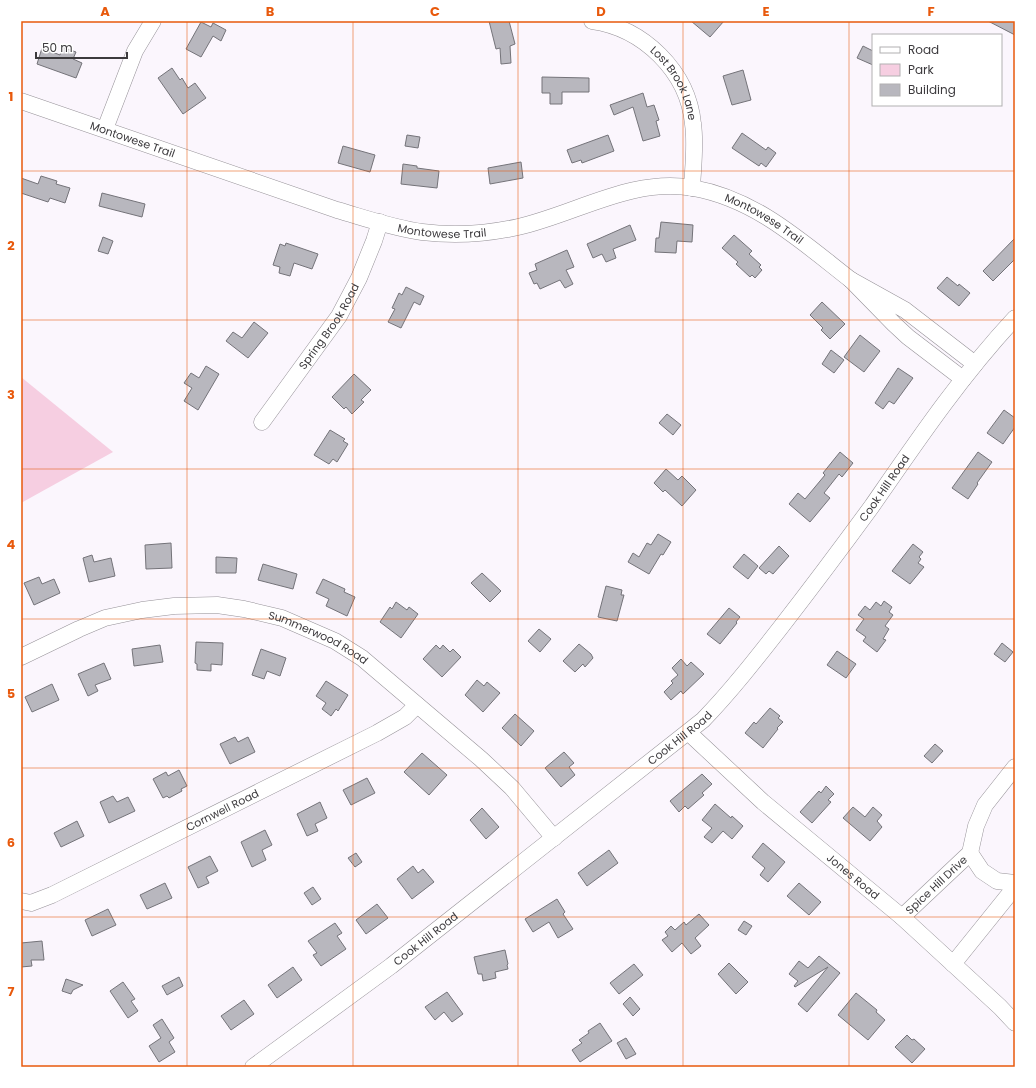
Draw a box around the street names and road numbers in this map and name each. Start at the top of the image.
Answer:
street label: Lost Brook Lane [647,42,701,122]
street label: Montowese Trail [88,117,177,162]
street label: Montowese Trail [723,189,807,248]
street label: Montowese Trail [396,220,487,242]
street label: Spring Brook Road [295,280,363,373]
street label: Cook Hill Road [855,451,913,525]
street label: Summerwood Road [267,607,372,668]
street label: Cook Hill Road [644,707,716,769]
street label: Cornwell Road [183,785,262,835]
street label: Jones Road [823,850,883,903]
street label: Spice Hill Drive [902,852,971,918]
street label: Cook Hill Road [390,908,461,969]

